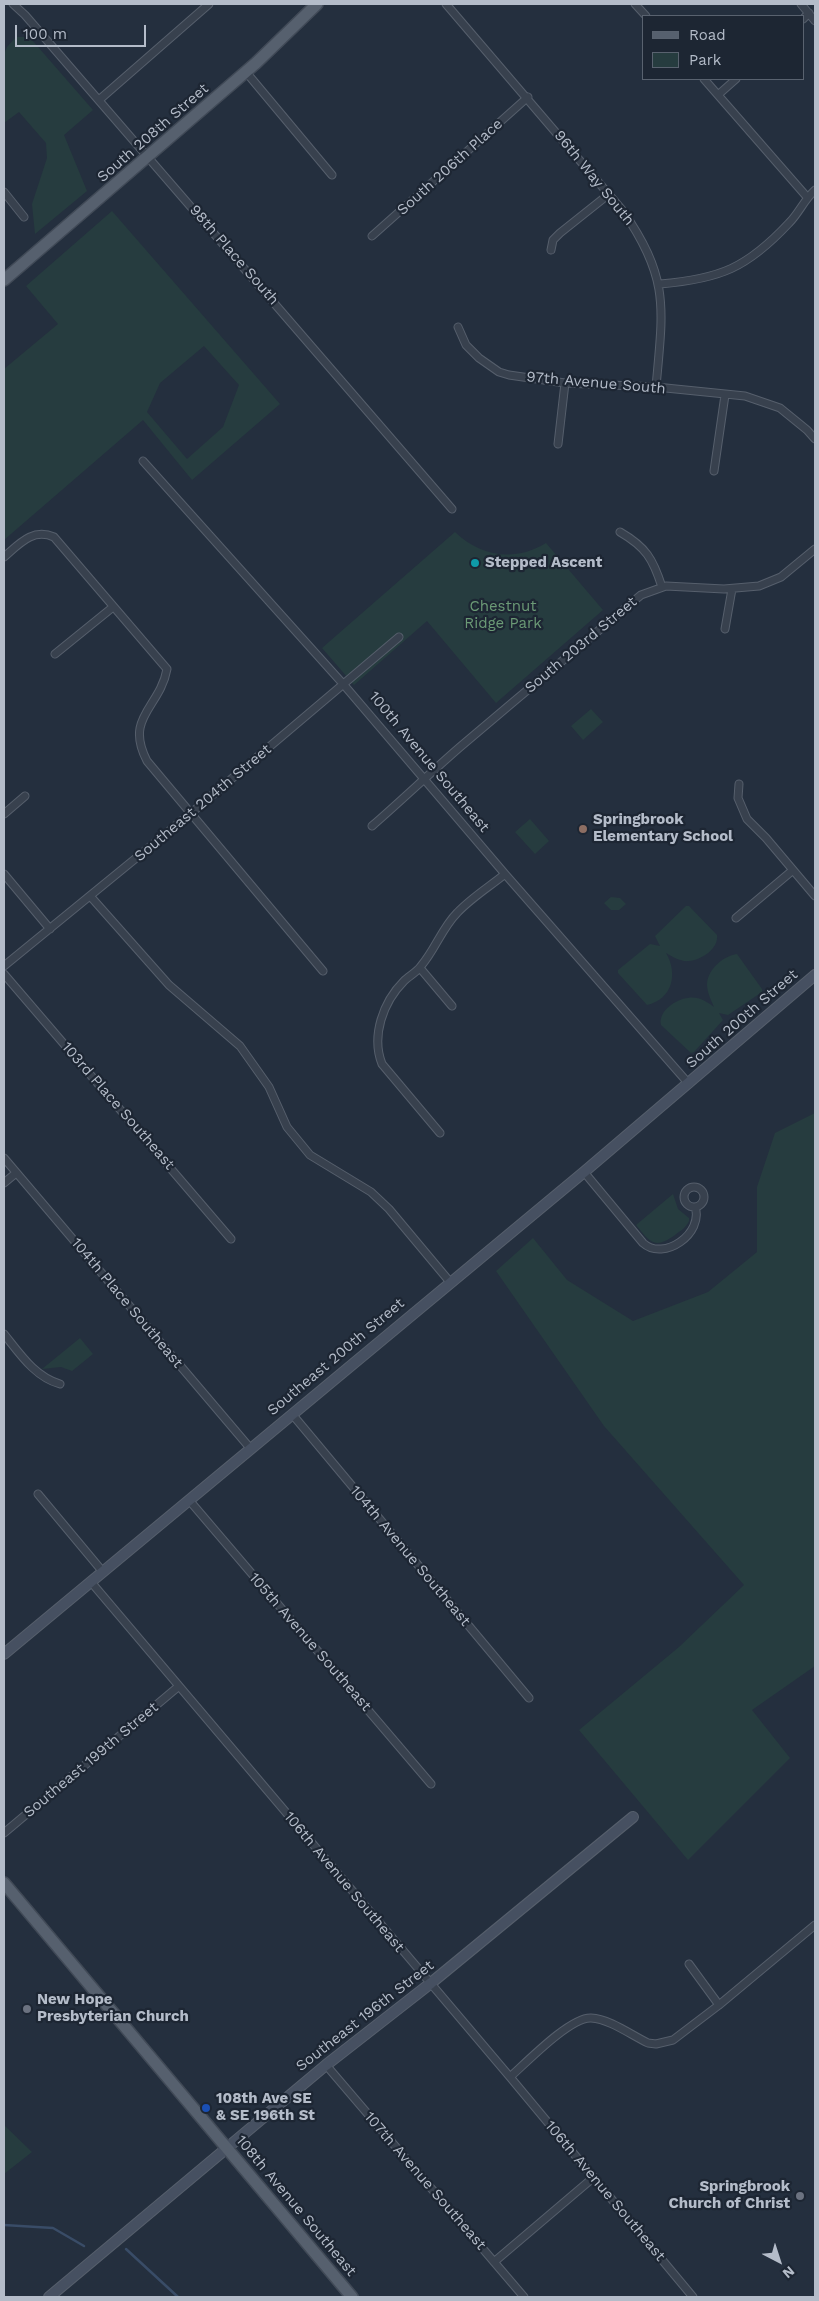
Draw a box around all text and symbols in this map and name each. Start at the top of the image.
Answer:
scale bar [18,15,149,47]
legend [642,15,804,80]
text: 100 m [23,25,67,43]
text: Road [689,26,726,44]
text: Park [689,51,721,69]
street label: South 208th Street [94,80,212,186]
street label: South 206th Place [394,115,506,219]
street label: 96th Way South [550,127,638,229]
street label: 98th Place South [186,201,282,309]
street label: 97th Avenue South [526,368,666,398]
place label: Stepped Ascent [485,554,602,572]
marker: Stepped Ascent [469,557,481,569]
street label: South 203rd Street [521,593,641,697]
park label: Chestnut Ridge Park [464,598,542,633]
street label: 100th Avenue Southeast [365,688,493,836]
street label: Southeast 204th Street [131,741,275,865]
place label: Springbrook Elementary School [593,811,733,846]
marker: Springbrook Elementary School [577,823,589,835]
street label: South 200th Street [683,966,801,1072]
street label: 103rd Place Southeast [58,1039,178,1173]
street label: 104th Place Southeast [67,1234,187,1372]
street label: Southeast 200th Street [264,1294,408,1420]
street label: 104th Avenue Southeast [346,1482,474,1630]
street label: 105th Avenue Southeast [245,1569,375,1715]
street label: Southeast 199th Street [20,1698,162,1822]
street label: 106th Avenue Southeast [280,1808,408,1956]
street label: Southeast 196th Street [292,1957,438,2075]
place label: New Hope Presbyterian Church [37,1991,189,2026]
marker: New Hope Presbyterian Church [21,2003,33,2015]
place label: 108th Ave SE & SE 196th St [216,2090,315,2125]
marker: 108th Ave SE & SE 196th St [200,2102,212,2114]
street label: 107th Avenue Southeast [360,2108,490,2254]
street label: 106th Avenue Southeast [541,2117,669,2265]
street label: 108th Avenue Southeast [232,2132,360,2280]
place label: Springbrook Church of Christ [668,2178,790,2213]
marker: Springbrook Church of Christ [794,2190,806,2202]
north arrow [754,2236,804,2286]
text: N [780,2263,798,2282]

